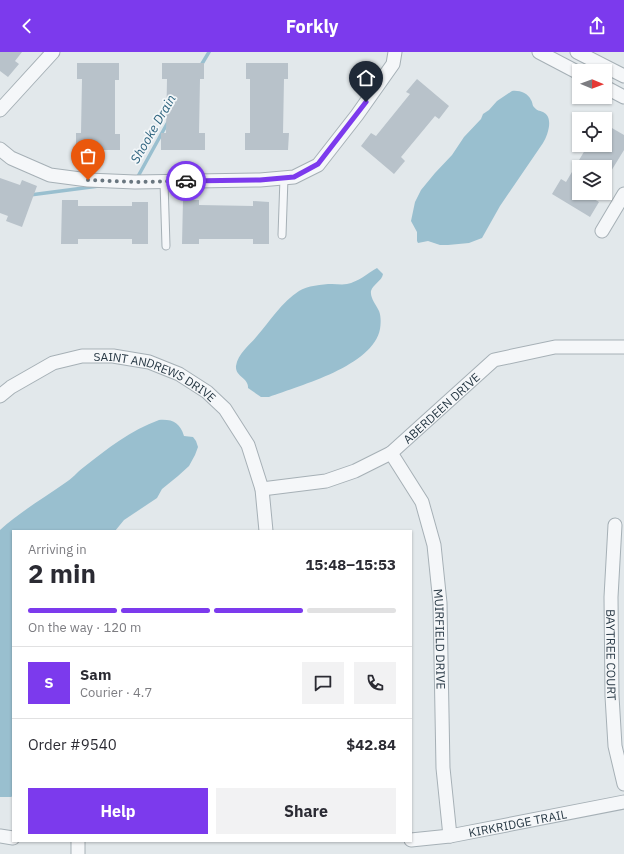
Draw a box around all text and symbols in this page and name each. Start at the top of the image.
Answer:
icon: back [16,15,38,37]
text: Forkly [286,15,338,38]
icon: share [586,15,608,37]
pin [349,61,383,102]
north arrow [572,64,612,104]
map controls [572,64,612,200]
icon: home [355,67,377,89]
water label: Shooke Drain [126,92,180,166]
button: locate [572,112,612,152]
pin [71,139,105,180]
icon: bag [77,145,99,167]
button: layers [572,160,612,200]
courier [166,161,206,201]
icon: car [175,170,197,192]
street label: SAINT ANDREWS DRIVE [94,349,220,405]
street label: ABERDEEN DRIVE [400,369,483,446]
text: Arriving in [28,541,87,558]
text: 15:48–15:53 [305,555,396,574]
text: 2 min [28,556,96,590]
street label: MUIRFIELD DRIVE [431,588,449,690]
street label: BAYTREE COURT [604,609,620,701]
text: On the way · 120 m [28,619,141,636]
button: chat [302,662,344,704]
button: phone [354,662,396,704]
text: Sam [80,665,111,684]
text: S [44,673,54,692]
text: Courier · 4.7 [80,684,152,701]
text: Order #9540 [28,735,117,754]
text: $42.84 [346,735,396,754]
button: Help [28,788,208,834]
button: Share [216,788,396,834]
street label: KIRKRIDGE TRAIL [467,806,568,840]

